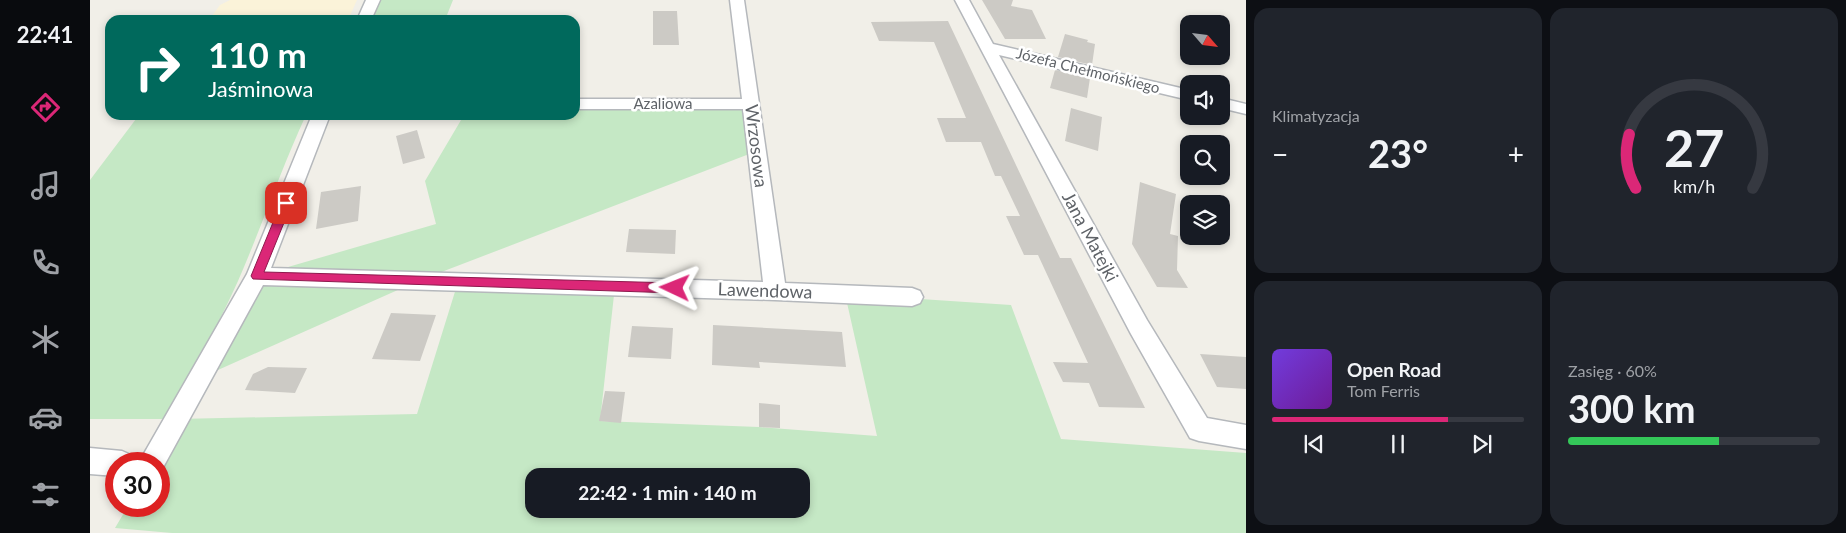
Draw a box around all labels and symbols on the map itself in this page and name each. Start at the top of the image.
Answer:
north arrow [1180,15,1230,65]
street label: Józefa Chełmońskiego [1015,43,1162,97]
street label: Azaliowa [633,94,693,112]
street label: Wrzosowa [741,103,773,189]
pin [265,182,307,224]
street label: Jana Matejki [1058,188,1124,285]
position arrow [648,261,700,313]
street label: Lawendowa [717,277,813,303]
speed limit sign: 30 [105,452,170,517]

